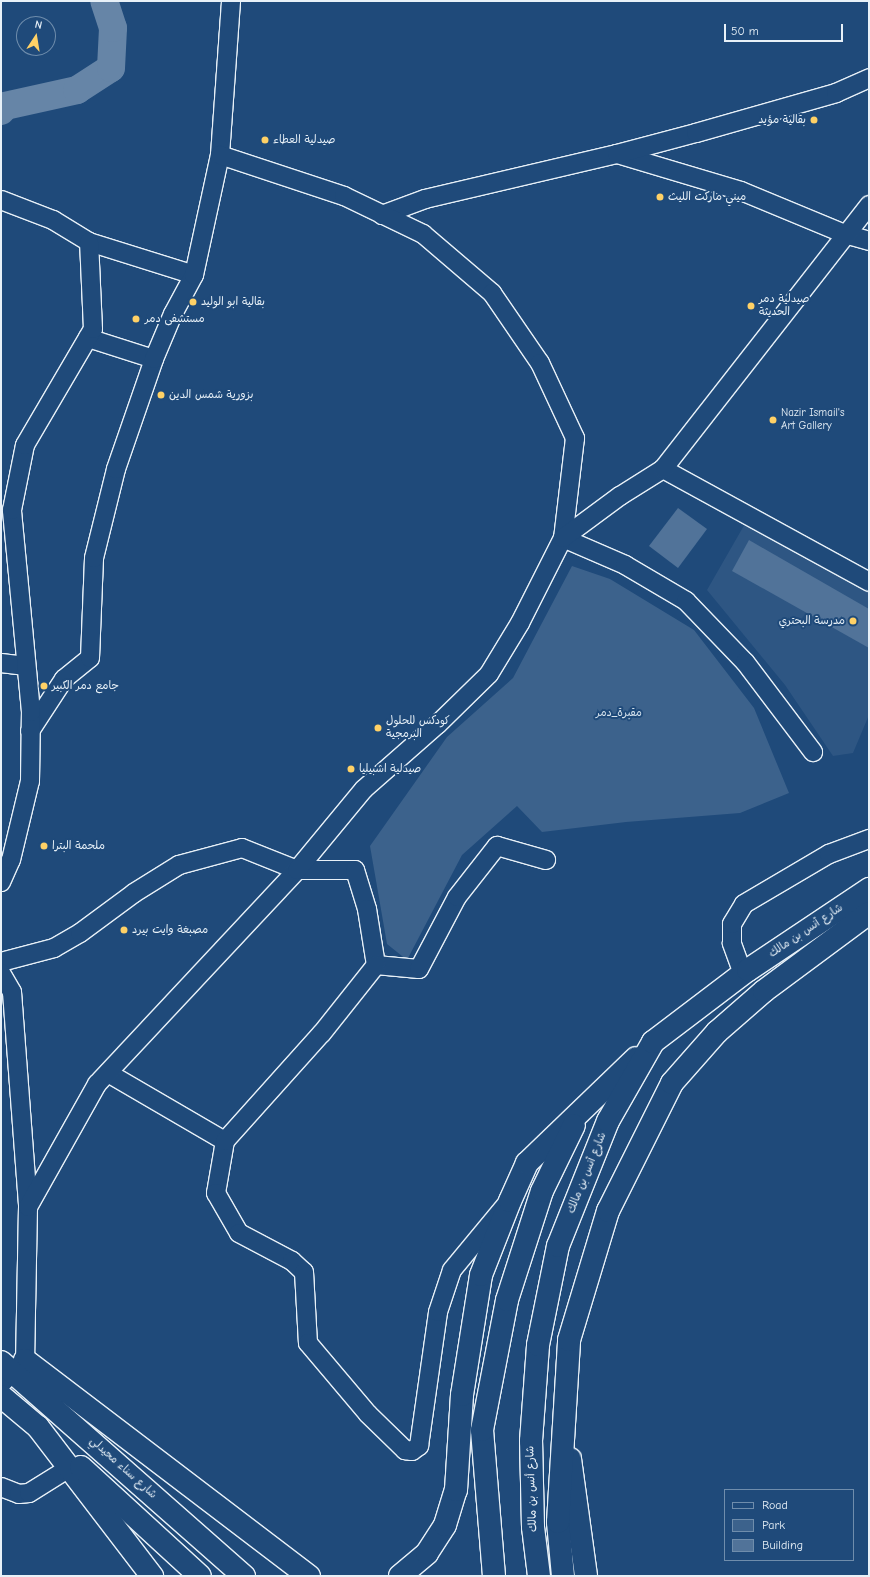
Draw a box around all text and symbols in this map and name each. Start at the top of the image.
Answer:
north arrow [16,16,56,56]
scale bar [726,16,845,42]
text: N [34,18,43,32]
text: 50 m [731,24,759,38]
place label: بقالية مؤيد [758,113,806,127]
marker: بقالية مؤيد [809,115,819,125]
place label: صيدلية العطاء [273,133,335,147]
marker: صيدلية العطاء [260,135,270,145]
place label: ميني ماركت الليث [668,190,746,204]
marker: ميني ماركت الليث [655,192,665,202]
place label: صيدلية دمر الحديثة [759,293,809,319]
place label: بقالية ابو الوليد [201,295,265,309]
marker: بقالية ابو الوليد [188,297,198,307]
marker: صيدلية دمر الحديثة [746,301,756,311]
place label: مستشفى دمر [145,312,205,326]
marker: مستشفى دمر [130,313,142,325]
place label: بزورية شمس الدين [169,388,253,402]
marker: بزورية شمس الدين [156,390,166,400]
place label: Nazir Ismail's Art Gallery [781,407,845,433]
marker: Nazir Ismail's Art Gallery [768,415,778,425]
place label: مدرسة البحتري [779,614,845,628]
marker: مدرسة البحتري [848,616,858,626]
place label: جامع دمر الكبير [52,679,119,693]
marker: جامع دمر الكبير [39,681,49,691]
park label: مقبرة_دمر [596,706,642,720]
place label: كودكس للحلول البرمجية [386,715,450,741]
marker: كودكس للحلول البرمجية [373,723,383,733]
place label: صيدلية اشبيليا [359,762,421,776]
marker: صيدلية اشبيليا [346,764,356,774]
place label: ملحمة البترا [52,839,105,853]
marker: ملحمة البترا [39,841,49,851]
street label: شارع أنس بن مالك [767,901,845,961]
place label: مصبغة وايت بيرد [132,923,208,937]
marker: مصبغة وايت بيرد [119,925,129,935]
street label: شارع أنس بن مالك [565,1131,609,1215]
street label: شارع سناء محيدلي [87,1434,159,1502]
street label: شارع أنس بن مالك [524,1446,540,1532]
legend [724,1489,854,1561]
text: Road [762,1498,788,1512]
text: Park [762,1518,785,1532]
text: Building [762,1538,803,1552]

